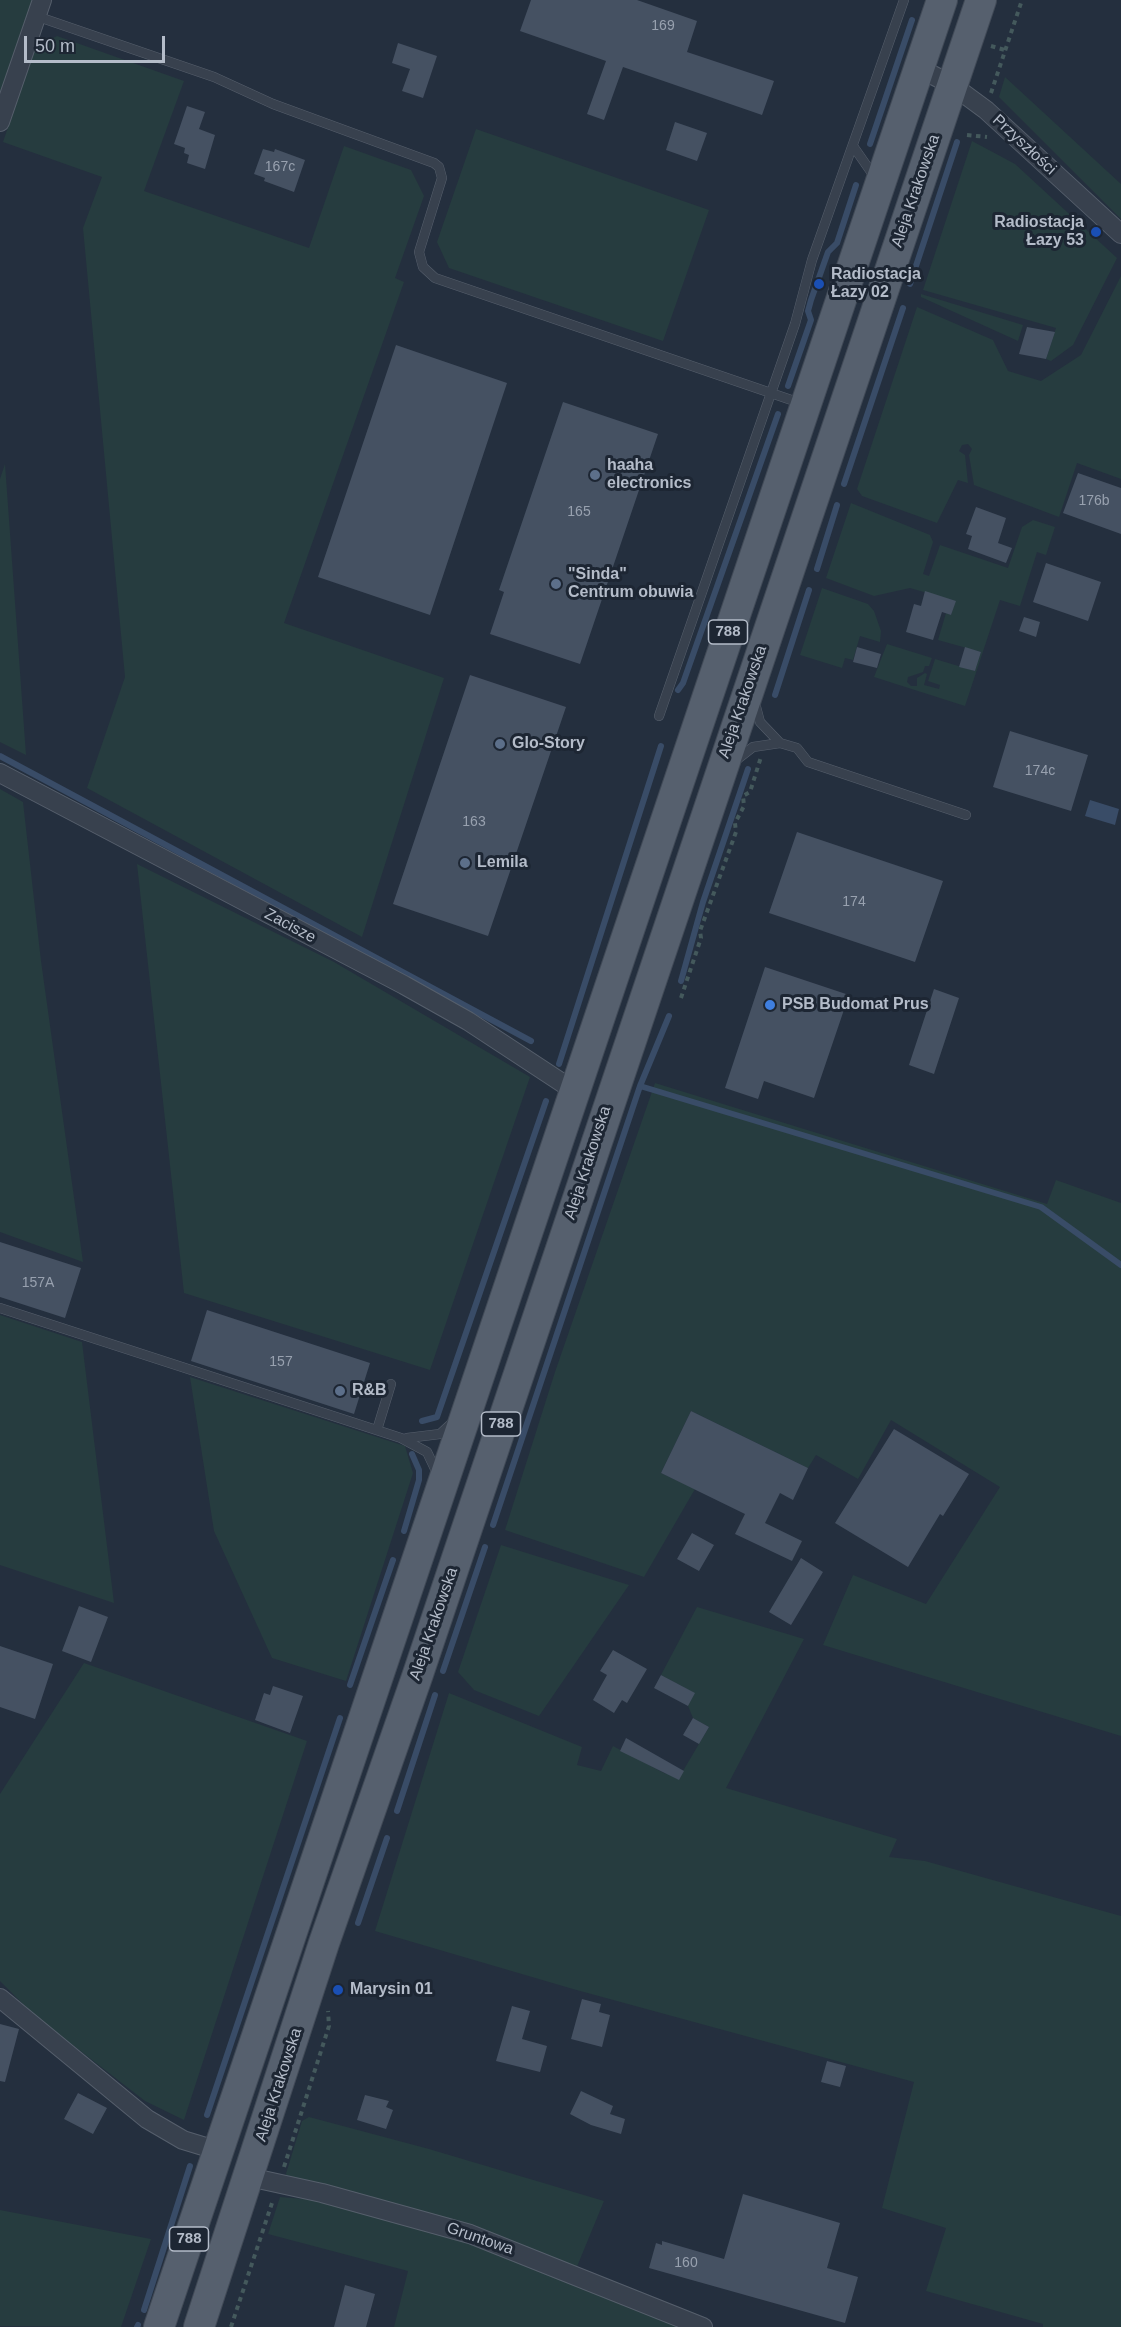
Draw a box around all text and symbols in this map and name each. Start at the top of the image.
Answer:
house number: 169 [651,18,675,34]
scale bar [27,24,168,62]
text: 50 m [35,36,75,56]
street label: Przyszłości [988,111,1060,179]
street label: Aleja Krakowska [888,132,944,250]
house number: 167c [265,159,295,175]
place label: Radiostacja Łazy 53 [994,213,1084,251]
marker: Radiostacja Łazy 53 [1089,225,1103,239]
place label: Radiostacja Łazy 02 [831,265,921,303]
marker: Radiostacja Łazy 02 [812,277,826,291]
place label: haaha electronics [607,456,691,494]
marker: haaha electronics [588,468,602,482]
house number: 176b [1078,493,1110,509]
house number: 165 [567,504,591,520]
place label: "Sinda" Centrum obuwia [568,565,693,603]
marker: "Sinda" Centrum obuwia [549,577,563,591]
road number: 788 [708,620,748,644]
street label: Aleja Krakowska [715,643,771,761]
place label: Glo-Story [512,734,585,754]
marker: Glo-Story [493,737,507,751]
house number: 174c [1025,763,1055,779]
house number: 163 [462,814,486,830]
place label: Lemila [477,853,528,873]
marker: Lemila [458,856,472,870]
house number: 174 [842,894,866,910]
street label: Zacisze [261,905,319,947]
place label: PSB Budomat Prus [782,995,929,1015]
marker: PSB Budomat Prus [763,998,777,1012]
street label: Aleja Krakowska [561,1104,615,1222]
house number: 157A [22,1275,54,1291]
house number: 157 [269,1354,293,1370]
place label: R&B [352,1381,387,1401]
marker: R&B [333,1384,347,1398]
road number: 788 [482,1412,520,1436]
street label: Aleja Krakowska [406,1565,462,1683]
place label: Marysin 01 [350,1980,433,2000]
marker: Marysin 01 [331,1983,345,1997]
street label: Aleja Krakowska [252,2026,306,2144]
street label: Gruntowa [444,2219,516,2259]
road number: 788 [170,2227,208,2251]
house number: 160 [674,2255,698,2271]

